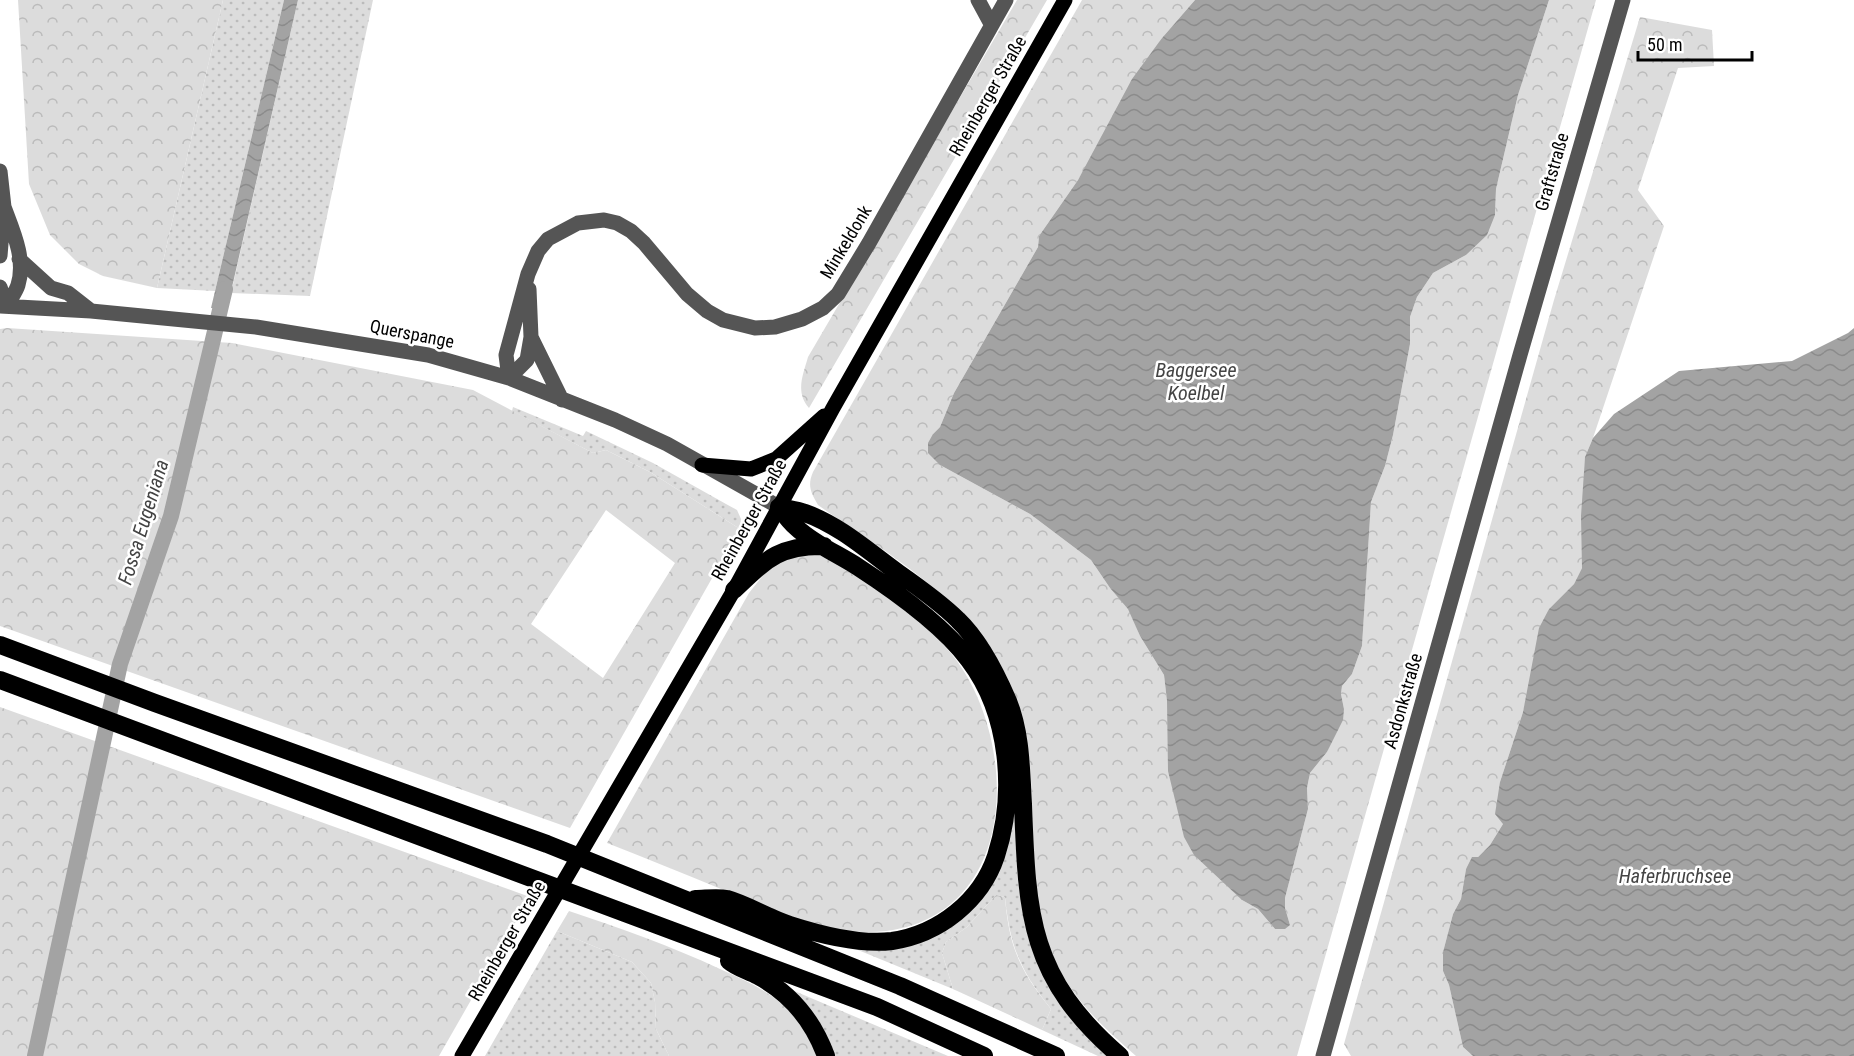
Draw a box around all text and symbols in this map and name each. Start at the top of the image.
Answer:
scale bar [1638,24,1752,62]
street label: Rheinberger Straße [945,32,1030,160]
text: 50 m [1647,34,1682,55]
street label: Graftstraße [1530,130,1573,213]
street label: Minkeldonk [816,201,876,282]
street label: Querspange [368,315,456,352]
water label: Baggersee Koelbel [1155,358,1237,405]
street label: Rheinberger Straße [707,455,791,584]
water label: Fossa Eugeniana [113,456,173,588]
street label: Asdonkstraße [1379,651,1426,751]
water label: Haferbruchsee [1619,864,1731,888]
street label: Rheinberger Straße [464,877,549,1005]

